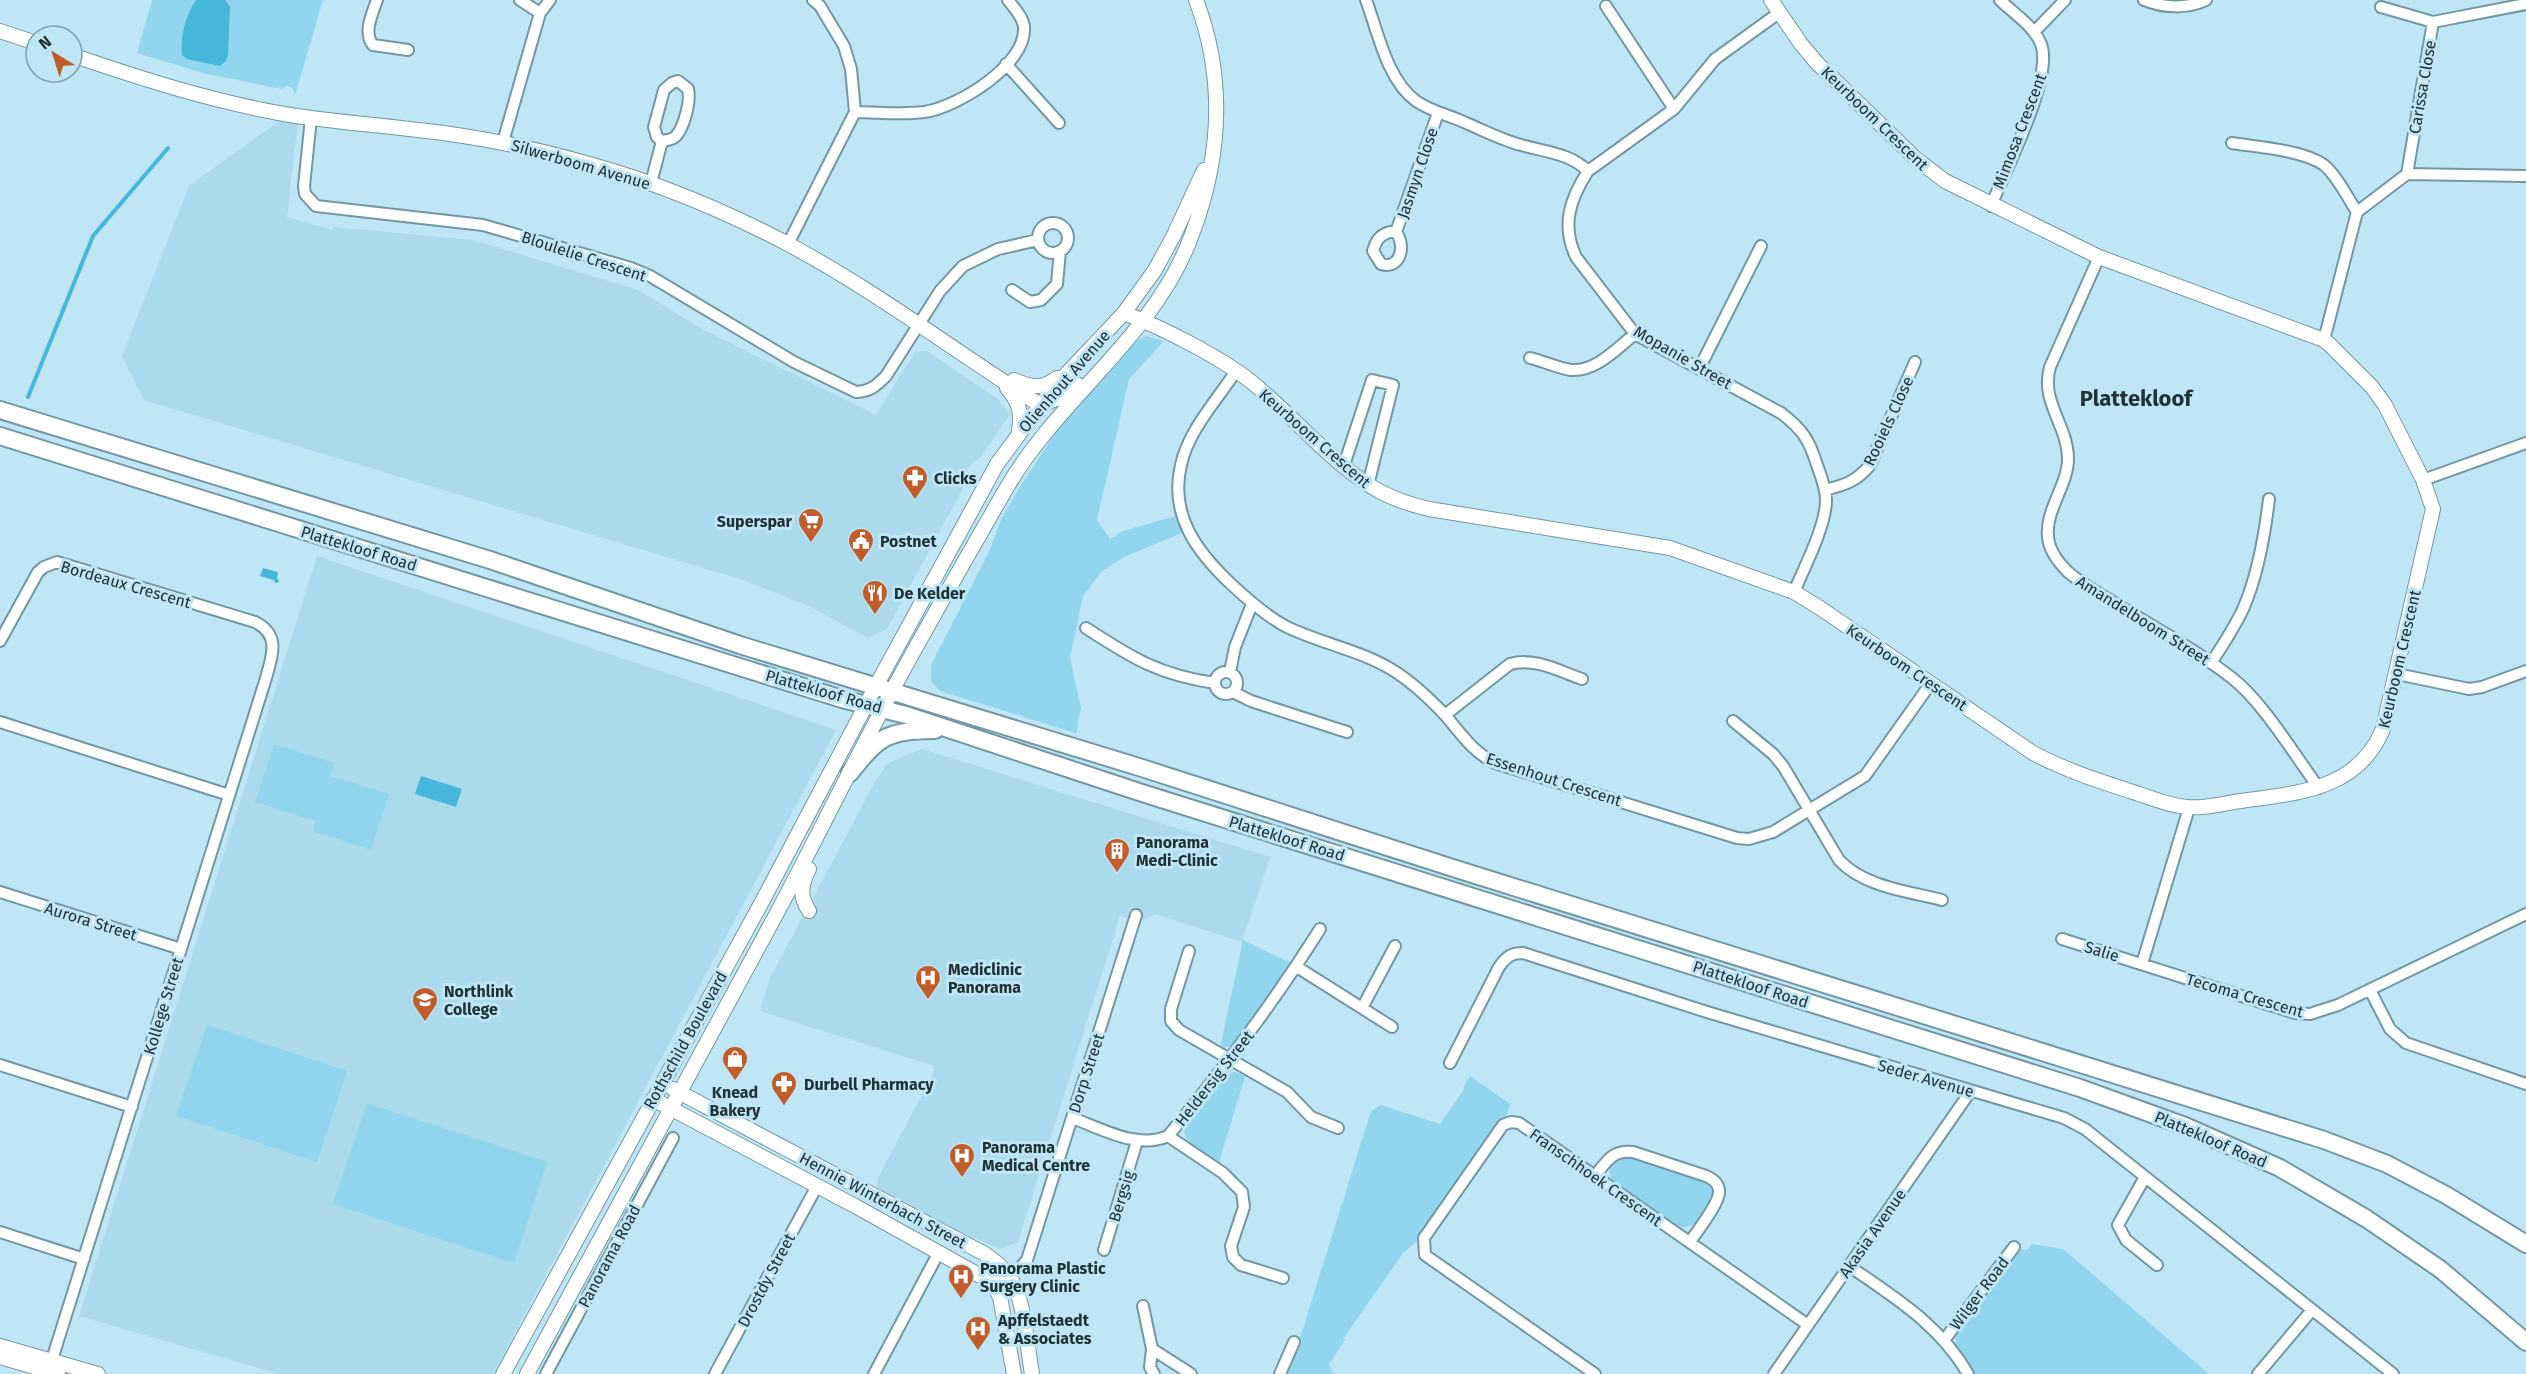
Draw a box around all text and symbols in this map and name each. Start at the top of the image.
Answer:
north arrow [24,24,84,84]
text: N [35,32,55,53]
street label: Carissa Close [2405,39,2440,135]
street label: Keurboom Crescent [1817,62,1932,174]
street label: Mimosa Crescent [1989,71,2050,192]
street label: Jasmyn Close [1393,125,1442,221]
street label: Silwerboom Avenue [509,136,652,193]
street label: Bloulelie Crescent [519,227,649,286]
street label: Mopanie Street [1630,322,1735,393]
street label: Olienhout Avenue [1015,326,1114,436]
street label: Rooiels Close [1859,373,1918,469]
street label: Keurboom Crescent [1255,385,1374,492]
district label: Plattekloof [2080,385,2194,412]
pharmacy icon: Clicks [900,463,930,501]
place label: Clicks [934,469,977,488]
supermarket icon: Superspar [796,506,826,544]
place label: Superspar [717,512,793,531]
street label: Plattekloof Road [298,522,419,575]
public building icon: Postnet [846,526,876,564]
place label: Postnet [880,532,937,551]
street label: Bordeaux Crescent [58,557,193,612]
street label: Amandelboom Street [2073,572,2213,669]
restaurant icon: De Kelder [860,578,890,616]
place label: De Kelder [894,584,966,603]
street label: Keurboom Crescent [2374,588,2425,730]
street label: Keurboom Crescent [1843,620,1971,715]
street label: Plattekloof Road [763,666,884,717]
street label: Essenhout Crescent [1484,749,1624,810]
street label: Plattekloof Road [1226,812,1347,865]
place label: Panorama Medi-Clinic [1136,833,1218,870]
building icon: Panorama Medi-Clinic [1102,836,1132,874]
street label: Aurora Street [42,898,139,945]
street label: Salie [2082,937,2121,966]
street label: Kollege Street [140,955,187,1057]
street label: Plattekloof Road [1691,957,1811,1012]
place label: Mediclinic Panorama [948,960,1022,997]
hospital icon: Mediclinic Panorama [913,963,943,1001]
street label: Rothschild Boulevard [640,968,731,1112]
street label: Tecoma Crescent [2184,970,2306,1021]
place label: Northlink College [444,982,513,1019]
school or university icon: Northlink College [410,985,440,1023]
street label: Heldersig Street [1171,1026,1258,1130]
street label: Dorp Street [1065,1031,1108,1116]
shop icon: Knead Bakery [720,1044,750,1082]
street label: Seder Avenue [1876,1056,1976,1101]
pharmacy icon: Durbell Pharmacy [769,1069,799,1107]
place label: Durbell Pharmacy [804,1075,934,1094]
place label: Knead Bakery [710,1083,761,1120]
street label: Plattekloof Road [2152,1107,2270,1172]
street label: Franschhoek Crescent [1526,1125,1666,1230]
place label: Panorama Medical Centre [982,1138,1090,1175]
hospital icon: Panorama Medical Centre [947,1141,977,1179]
street label: Hennie Winterbach Street [796,1148,970,1253]
street label: Bergsig [1105,1167,1138,1224]
street label: Akasia Avenue [1835,1185,1910,1281]
street label: Panorama Road [574,1202,645,1311]
street label: Drostdy Street [734,1230,799,1330]
street label: Wilger Road [1946,1253,2013,1334]
place label: Panorama Plastic Surgery Clinic [980,1259,1106,1296]
hospital icon: Panorama Plastic Surgery Clinic [946,1262,976,1300]
place label: Apffelstaedt & Associates [997,1311,1092,1348]
hospital icon: Apffelstaedt & Associates [963,1314,993,1352]

